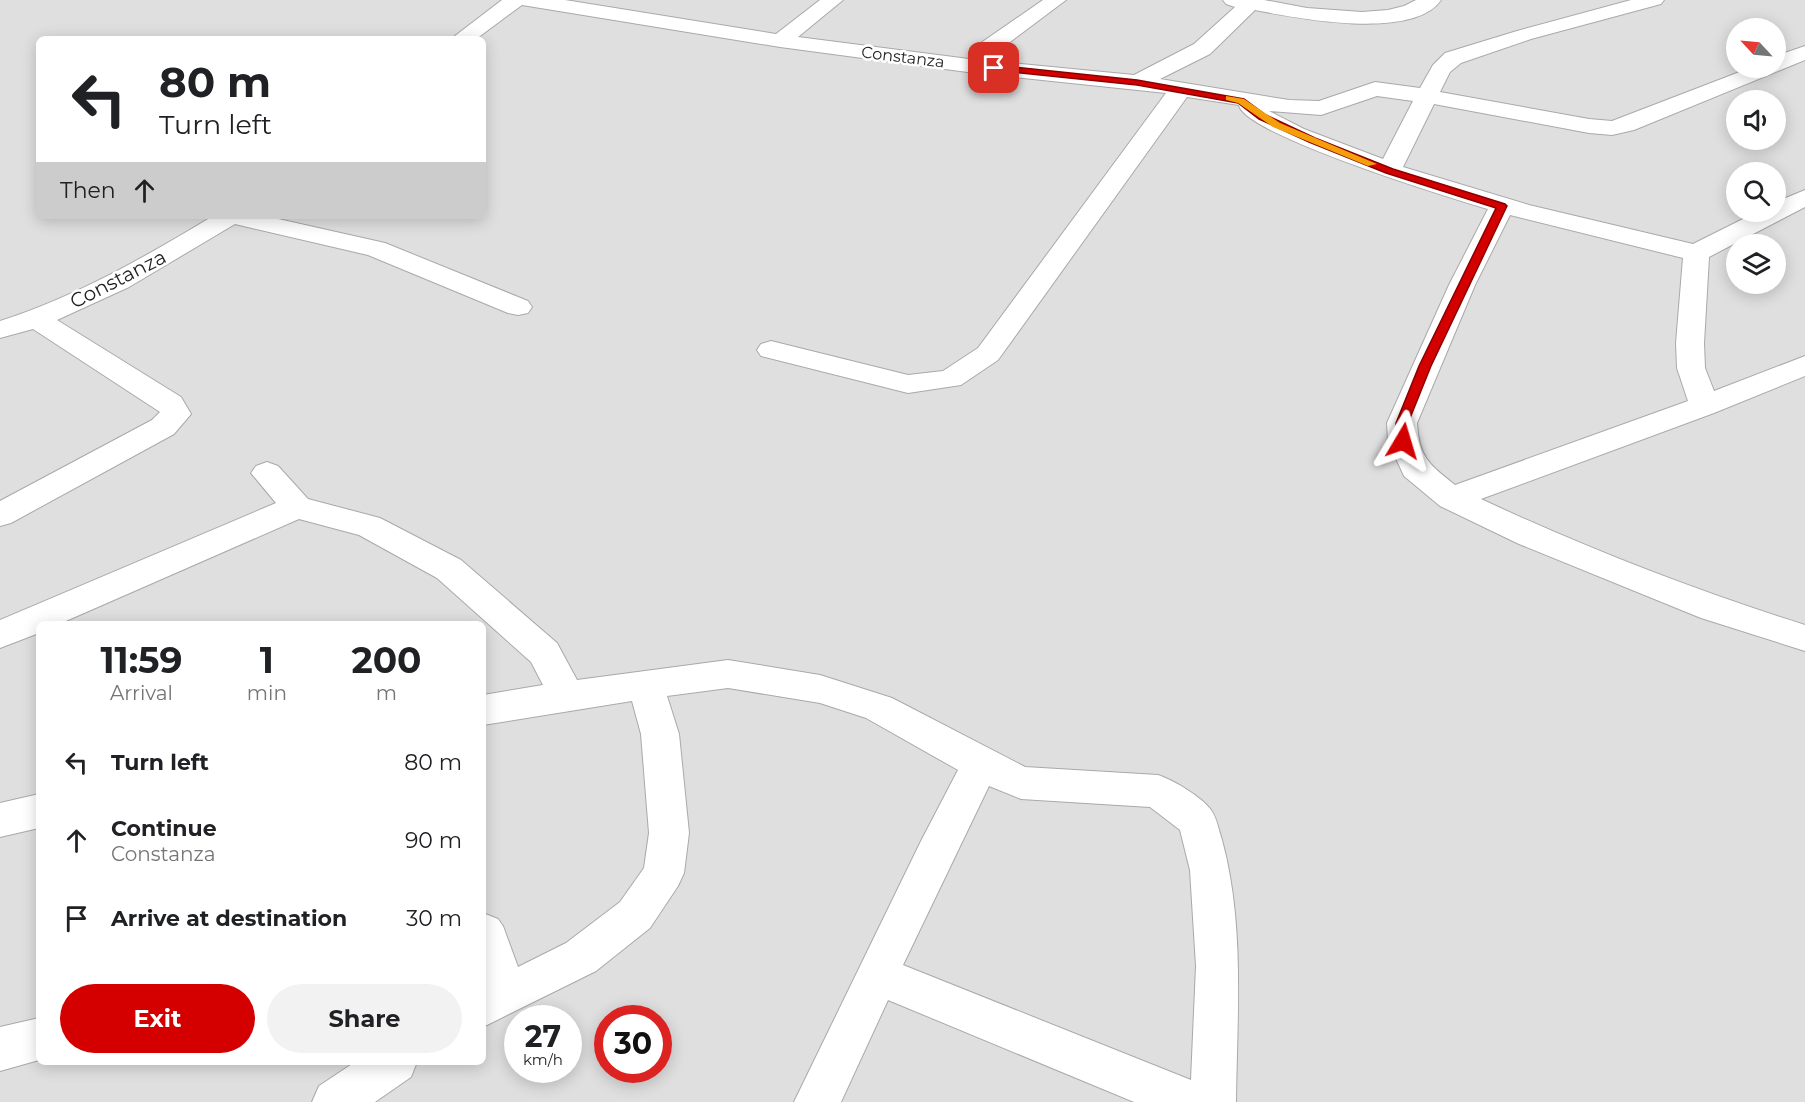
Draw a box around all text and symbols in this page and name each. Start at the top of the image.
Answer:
north arrow [1726,18,1786,78]
map controls [1726,18,1786,294]
street label: Constanza [860,42,946,72]
pin [968,42,1019,93]
icon: arrive [977,51,1010,84]
text: 80 m [159,56,271,108]
icon: left [60,60,138,138]
button: sound [1726,90,1786,150]
text: Turn left [159,108,272,141]
button: search [1726,162,1786,222]
icon: ahead [128,174,161,207]
text: Then [60,177,116,204]
button: layers [1726,234,1786,294]
street label: Constanza [66,245,170,313]
position arrow [1371,409,1435,473]
text: 11:59 [100,638,182,682]
text: 1 [260,638,274,682]
text: 200 [351,638,422,682]
text: Arrival [110,681,173,705]
text: min [247,681,287,705]
text: m [376,681,397,705]
icon: left [60,746,93,779]
text: Turn left [111,749,209,776]
text: 80 m [404,749,462,776]
text: Continue [111,815,217,842]
icon: ahead [60,824,93,857]
text: 90 m [405,827,462,854]
text: Constanza [111,842,216,866]
icon: arrive [60,902,93,935]
text: Arrive at destination [111,905,347,932]
text: 30 m [406,905,462,932]
button: Exit [60,984,255,1053]
button: Share [267,984,462,1053]
speed limit sign: 30 [594,1005,672,1083]
text: 27 [525,1018,561,1055]
text: km/h [523,1050,563,1069]

